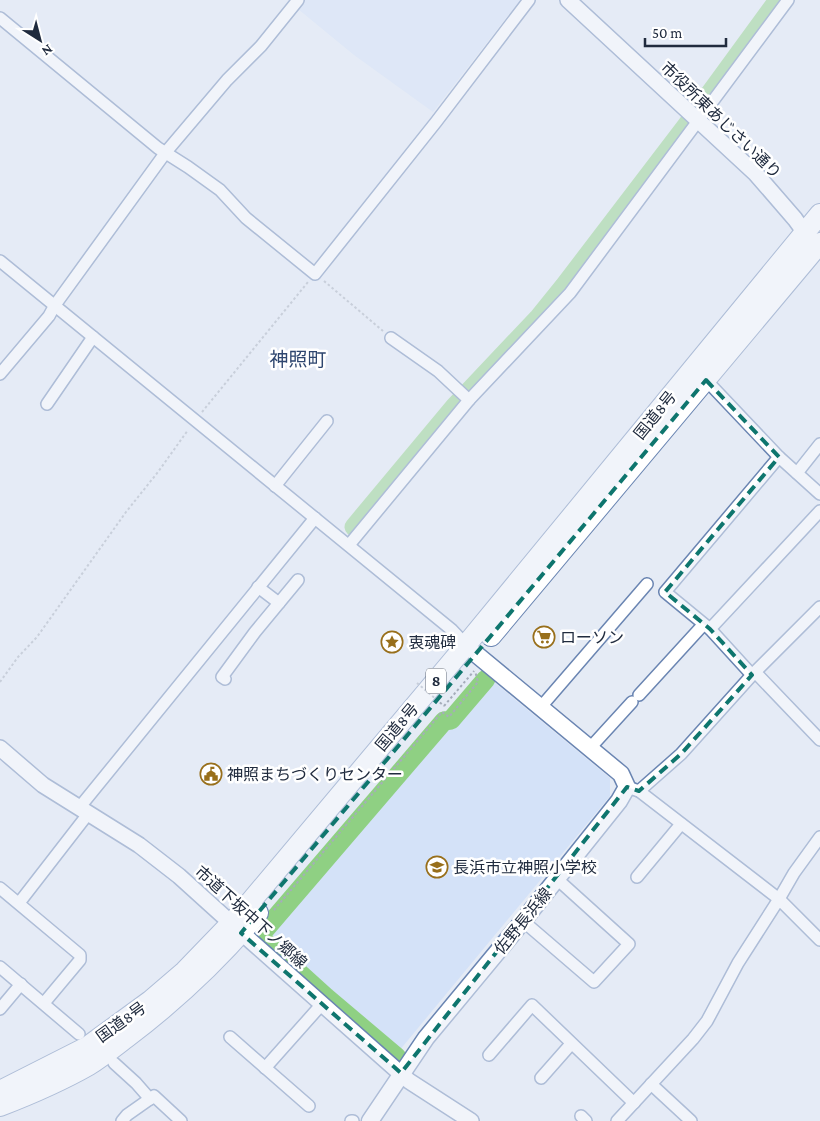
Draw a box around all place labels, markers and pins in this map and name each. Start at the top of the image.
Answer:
supermarket icon: ローソン [532,625,556,649]
place label: ローソン [560,629,624,646]
place icon: 衷魂碑 [380,630,404,654]
place label: 衷魂碑 [408,634,456,651]
public building icon: 神照まちづくりセンター [199,762,223,786]
place label: 神照まちづくりセンター [227,766,403,783]
school or university icon: 長浜市立神照小学校 [425,855,449,879]
place label: 長浜市立神照小学校 [453,859,597,876]

